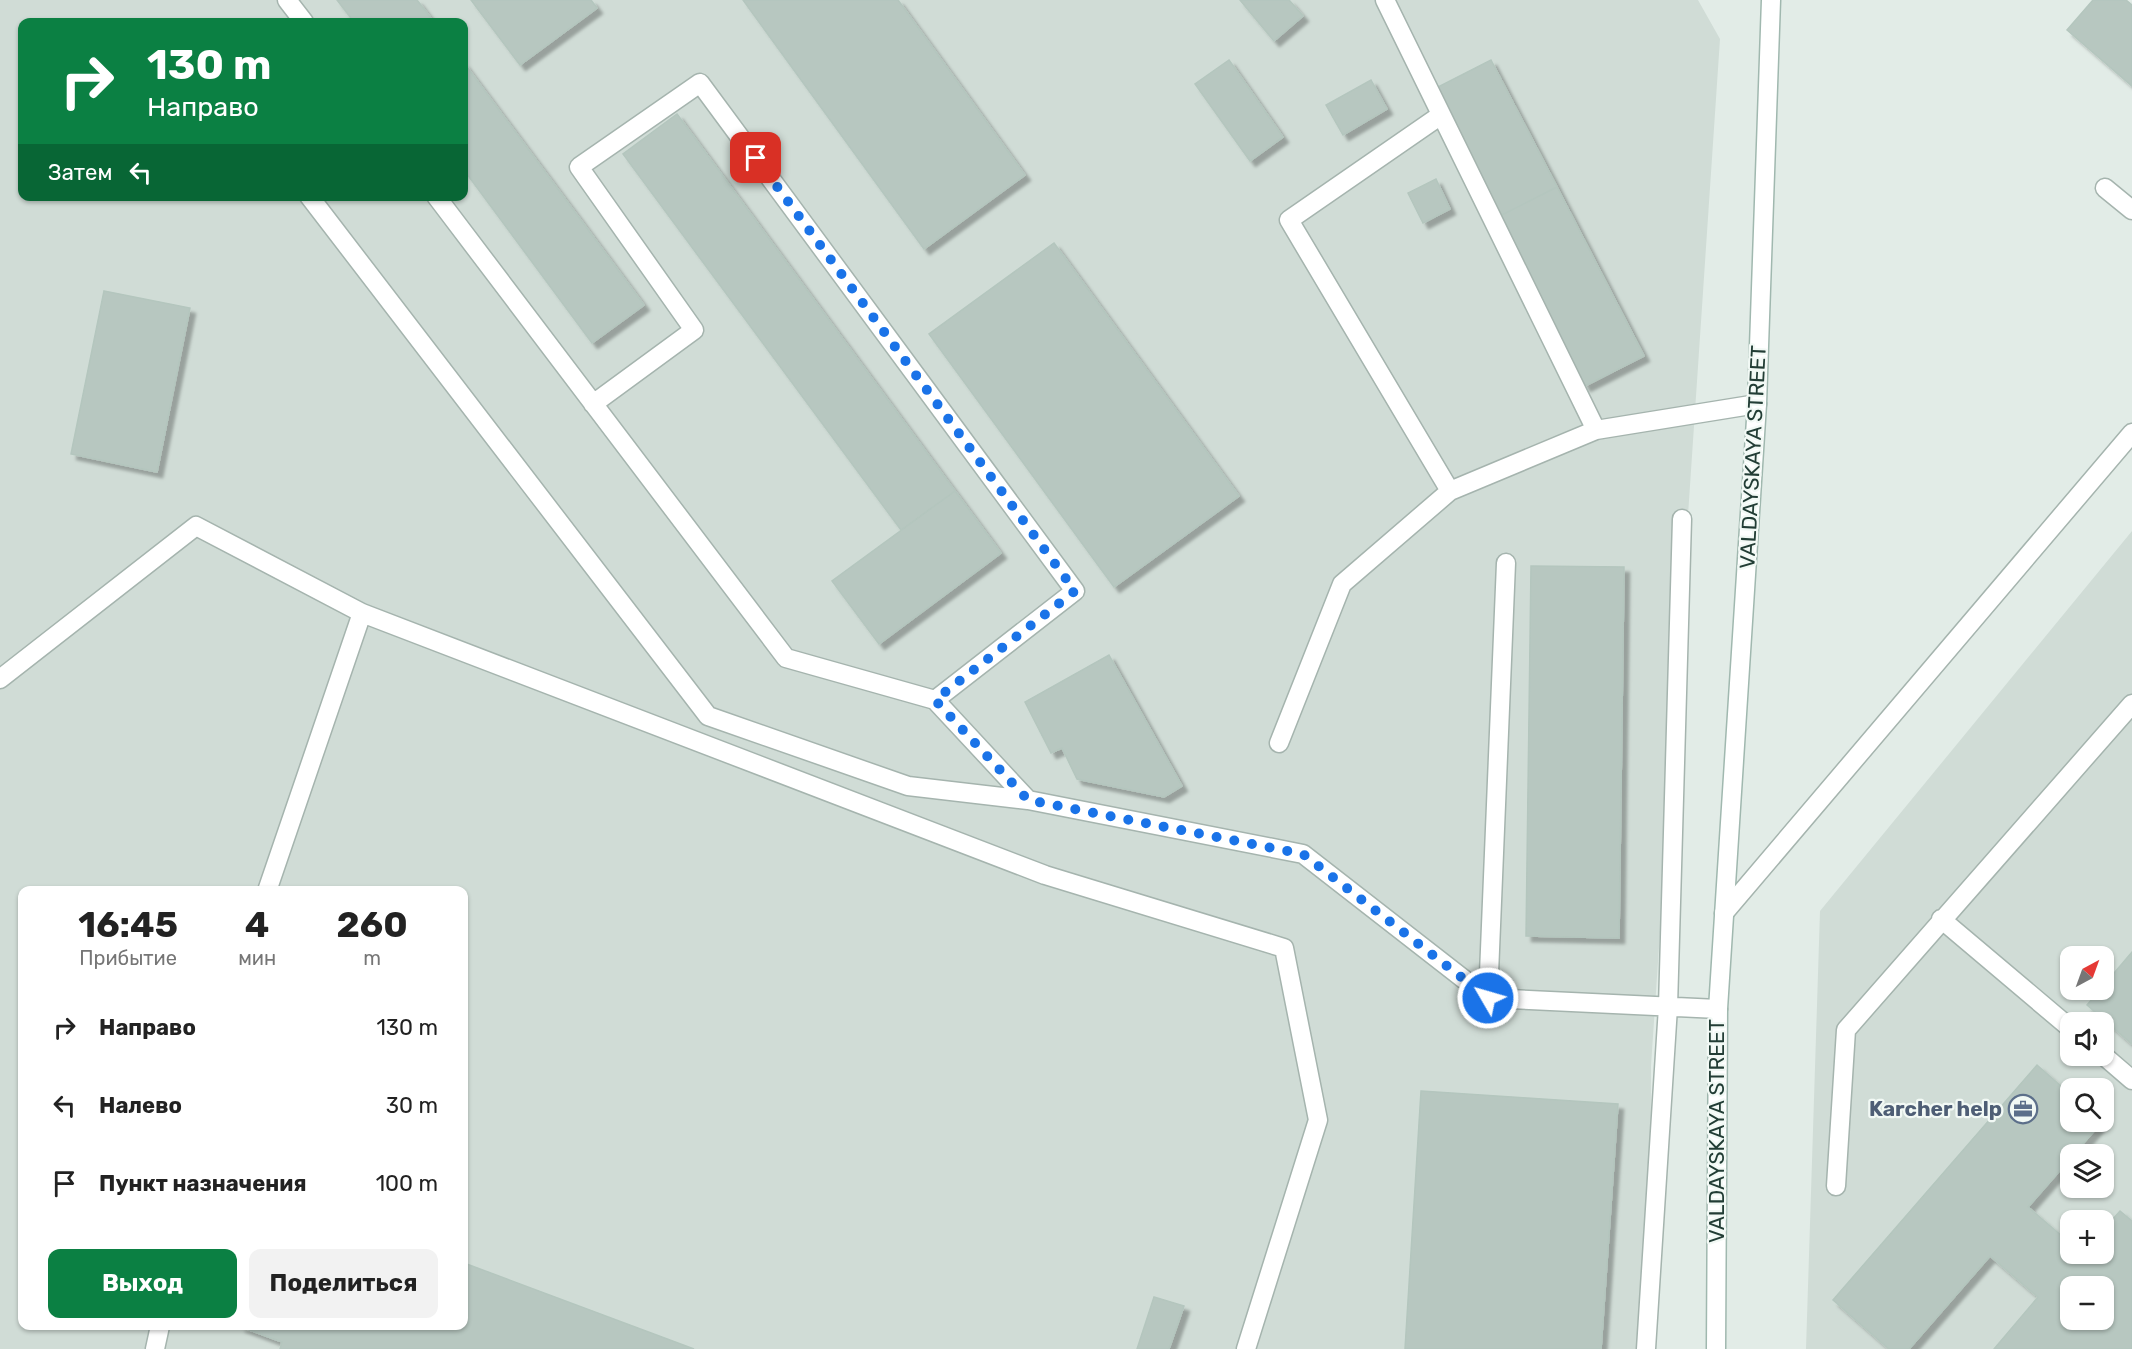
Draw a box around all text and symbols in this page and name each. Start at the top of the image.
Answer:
text: 130 m [147,40,272,90]
icon: right [48,42,126,120]
text: Направо [147,91,259,123]
pin [730,132,781,183]
icon: arrive [739,141,772,174]
icon: left [124,156,157,189]
text: Затем [48,159,112,186]
street label: VALDAYSKAYA STREET [1734,345,1771,569]
text: 16:45 [78,903,178,946]
text: 4 [245,903,269,946]
text: 260 [336,903,408,946]
text: Прибытие [79,946,177,970]
text: мин [238,946,276,970]
text: m [363,946,381,970]
north arrow [2060,946,2114,1000]
map controls [2060,946,2114,1330]
position arrow [1456,966,1520,1030]
icon: right [48,1011,81,1044]
button: sound [2060,1012,2114,1066]
text: Направо [99,1014,196,1041]
text: 130 m [376,1014,438,1041]
street label: VALDAYSKAYA STREET [1704,1019,1729,1243]
button: search [2060,1078,2114,1132]
icon: left [48,1089,81,1122]
text: Налево [99,1092,182,1119]
text: 30 m [386,1092,438,1119]
office icon: Karcher help [2007,1093,2039,1125]
place label: Karcher help [1869,1096,2002,1121]
button: layers [2060,1144,2114,1198]
icon: arrive [48,1167,81,1200]
text: Пункт назначения [99,1170,307,1197]
text: 100 m [376,1170,438,1197]
button: + [2060,1210,2114,1264]
button: Выход [48,1249,237,1318]
button: Поделиться [249,1249,438,1318]
button: − [2060,1276,2114,1330]

